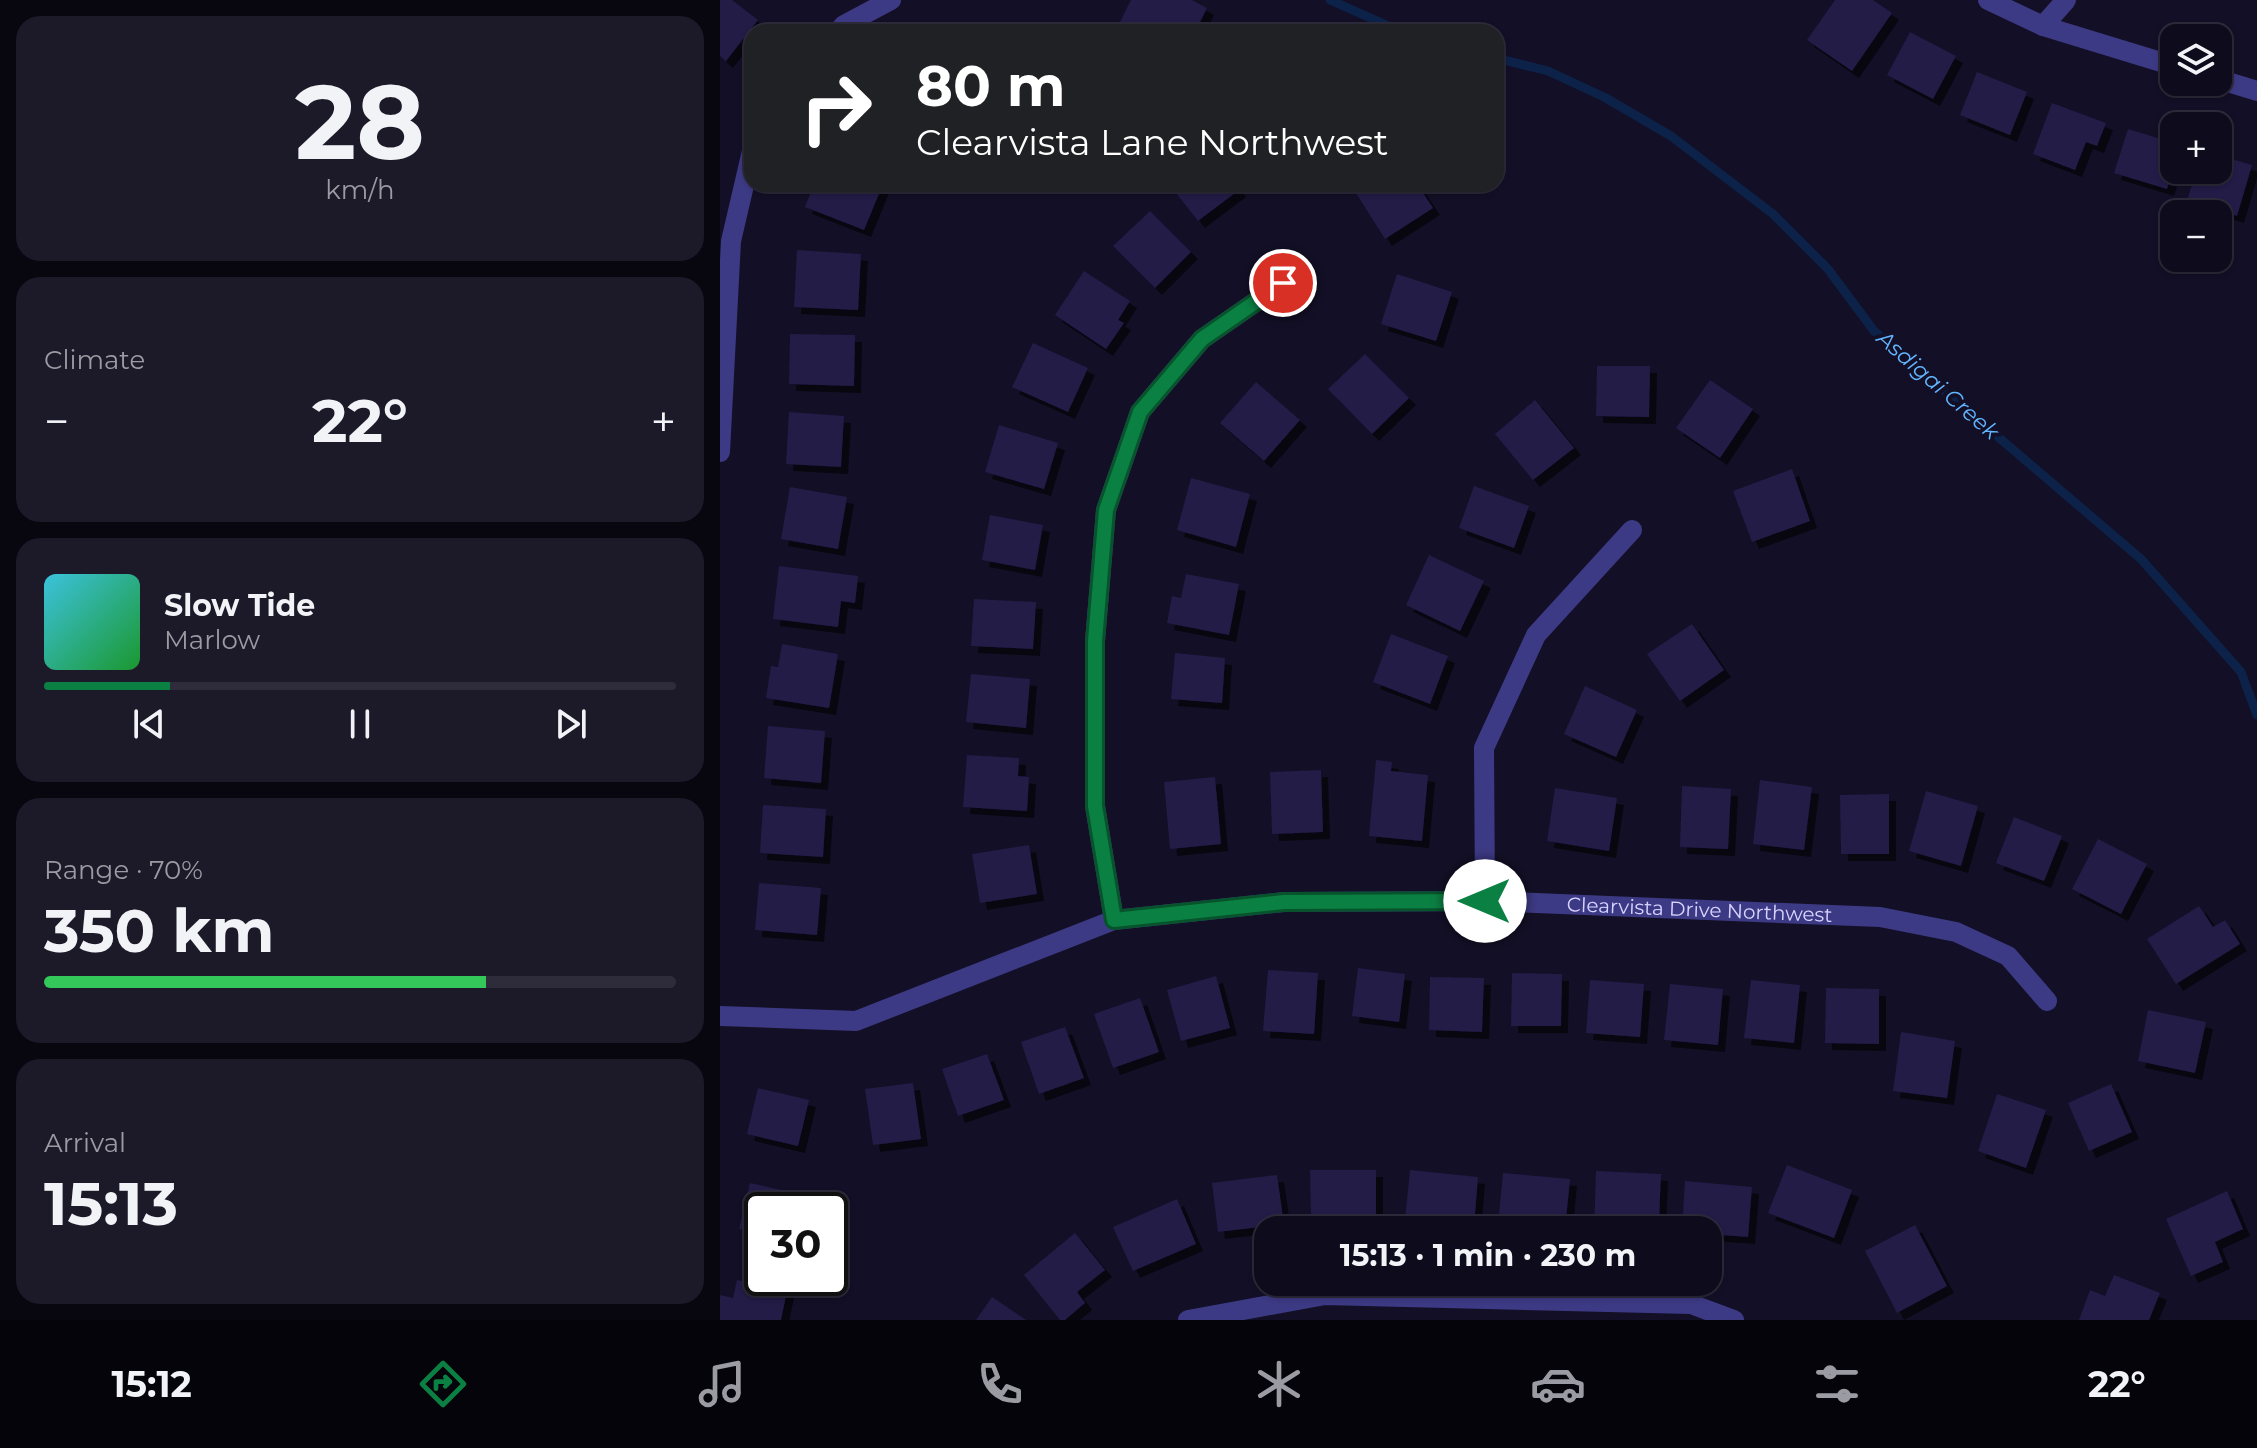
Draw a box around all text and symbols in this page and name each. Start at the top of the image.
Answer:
map controls [2160,24,2232,272]
button: layers [2160,24,2232,96]
text: 80 m [916,52,1066,120]
icon: right [784,56,888,160]
text: 28 [295,58,425,185]
button: + [2160,112,2232,184]
text: Clearvista Lane Northwest [916,120,1388,164]
text: km/h [325,174,395,206]
button: − [2160,200,2232,272]
pin [1249,249,1317,317]
icon: arrive [1261,261,1305,305]
water label: Asdigai Creek [1870,323,2005,446]
text: Climate [44,344,145,376]
text: 22° [312,384,408,457]
text: − [44,394,69,448]
text: + [651,394,676,448]
text: Slow Tide [164,587,315,624]
text: Marlow [164,624,260,656]
icon: previous [127,702,171,746]
icon: pause [338,702,382,746]
icon: next [549,702,593,746]
text: Range · 70% [44,854,203,886]
position arrow [1443,859,1527,943]
street label: Clearvista Drive Northwest [1566,892,1833,927]
text: 350 km [44,894,274,967]
text: Arrival [44,1127,126,1159]
text: 15:13 [44,1167,178,1240]
speed limit sign: 30 [744,1192,848,1296]
text: 15:13 · 1 min · 230 m [1340,1237,1636,1274]
icon: directions [415,1356,471,1412]
icon: music [694,1356,750,1412]
icon: phone [972,1356,1028,1412]
icon: climate [1251,1356,1307,1412]
icon: car [1530,1356,1586,1412]
icon: filters [1809,1356,1865,1412]
text: 15:12 [111,1362,192,1406]
text: 22° [2088,1362,2146,1406]

